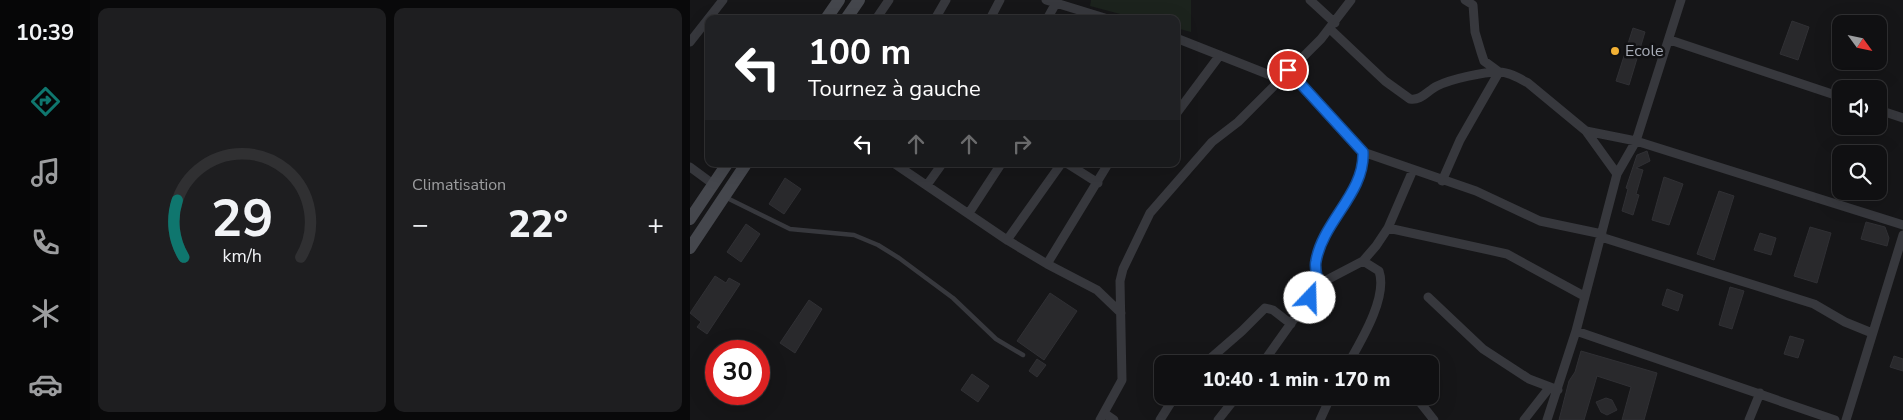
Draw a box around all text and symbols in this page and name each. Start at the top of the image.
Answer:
north arrow [1832,15,1888,70]
map controls [1832,15,1887,200]
text: 10:39 [16,18,74,48]
text: 100 m [808,29,911,76]
icon: left [725,35,790,100]
place label: Ecole [1625,40,1664,62]
marker: Ecole [1609,45,1621,57]
pin [1267,49,1309,91]
icon: arrive [1274,56,1302,84]
text: Tournez à gauche [808,74,981,104]
button: sound [1832,80,1887,135]
icon: directions [28,84,63,119]
icon: left [849,130,877,158]
icon: ahead [902,130,930,158]
icon: ahead [955,130,983,158]
icon: right [1008,130,1036,158]
button: search [1832,145,1887,200]
icon: music [28,155,63,190]
text: Climatisation [412,174,506,196]
text: 29 [211,183,273,254]
text: 22° [508,199,568,250]
text: − [412,206,429,244]
text: + [647,206,664,244]
icon: phone [28,225,63,260]
text: km/h [222,244,262,268]
position arrow [1283,271,1335,323]
icon: climate [28,296,63,331]
speed limit sign: 30 [705,340,770,405]
icon: car [28,367,63,402]
text: 10:40 · 1 min · 170 m [1203,367,1390,393]

